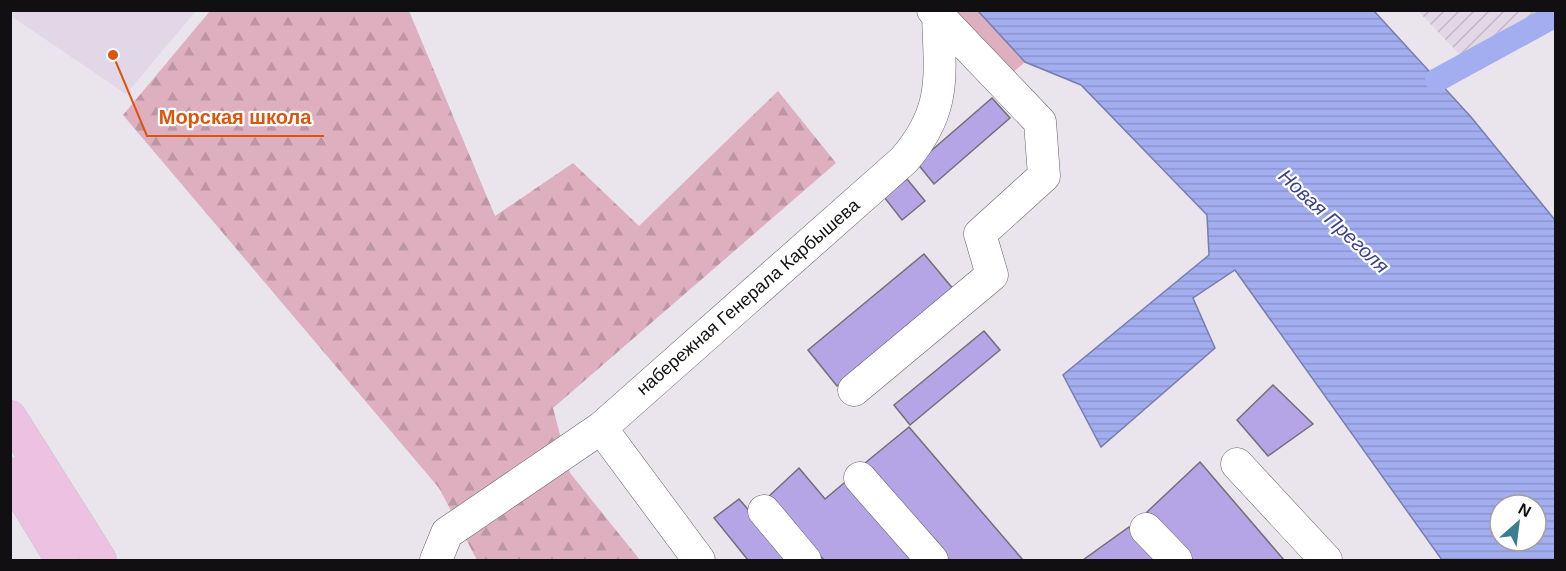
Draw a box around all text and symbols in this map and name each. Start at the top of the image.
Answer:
callout: Морская школа [147,98,324,136]
text: Морская школа [159,106,312,128]
water label: Новая Преголя [1275,165,1394,278]
street label: набережная Генерала Карбышева [633,194,864,399]
north arrow [1488,493,1548,553]
text: N [1516,500,1534,520]

